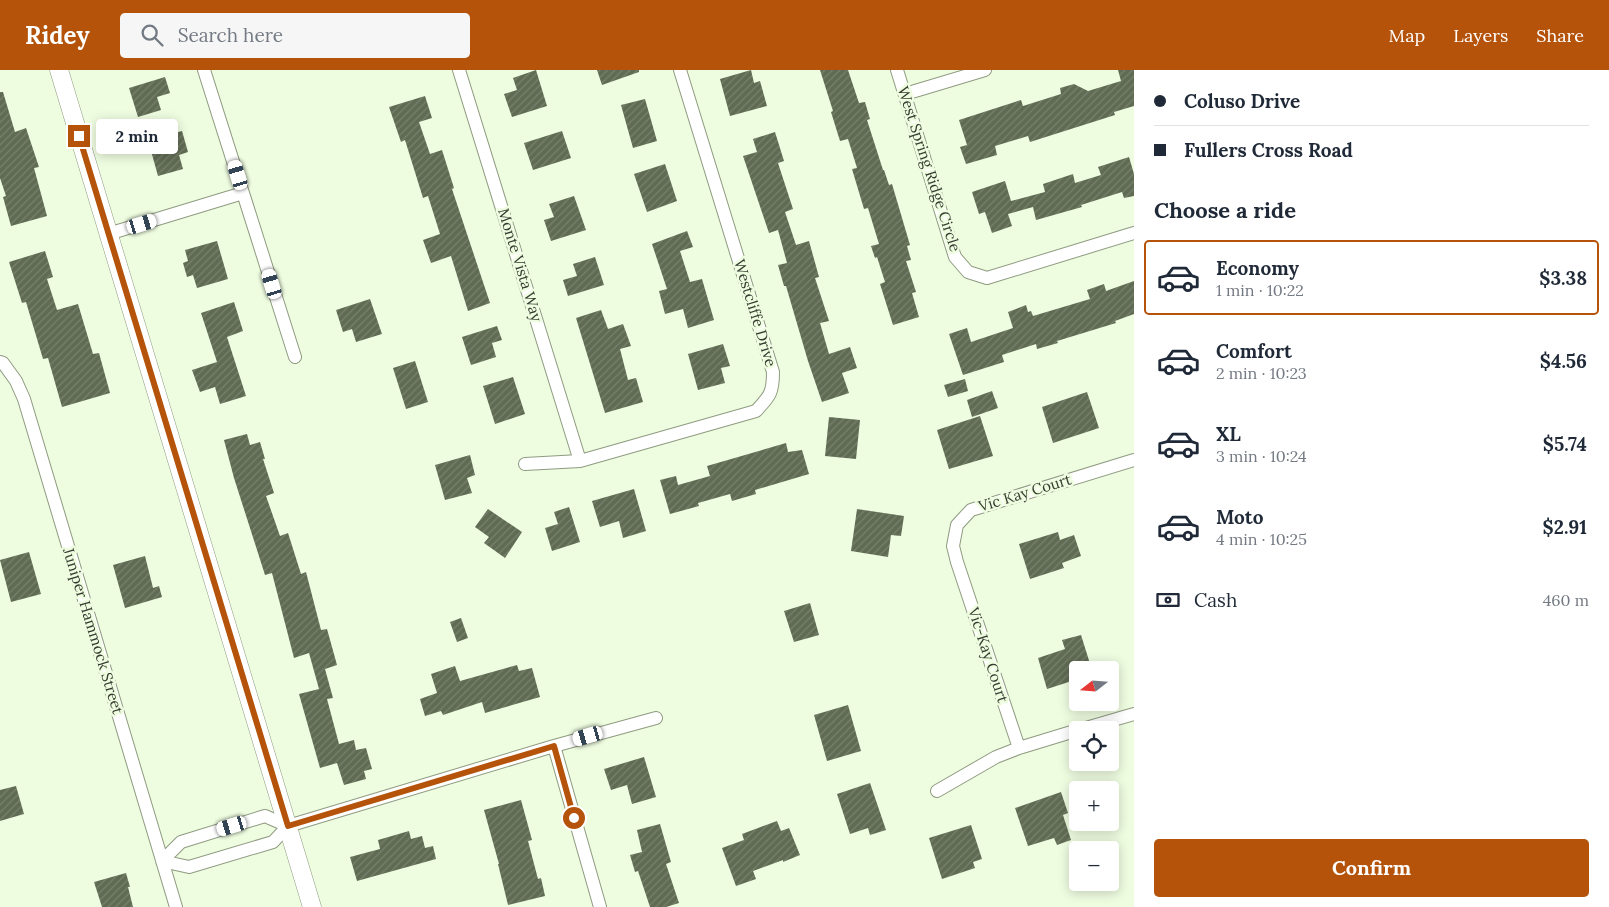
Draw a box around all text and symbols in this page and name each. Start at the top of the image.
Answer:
search box [120,13,470,58]
text: Ridey [25,20,90,51]
icon: search [138,21,166,49]
text: Search here [178,23,283,47]
text: Map [1389,24,1425,47]
text: Layers [1453,24,1508,47]
text: Share [1536,24,1584,47]
street label: West Spring Ridge Circle [894,84,965,254]
text: Coluso Drive [1184,89,1300,113]
callout: 2 min [96,118,179,154]
route end [68,125,90,147]
text: 2 min [116,126,158,146]
text: Fullers Cross Road [1184,138,1353,162]
car [226,158,249,192]
text: Choose a ride [1154,196,1296,224]
street label: Monte Vista Way [494,206,547,324]
car [125,212,158,236]
icon: car [1156,255,1201,300]
text: Economy [1216,256,1299,280]
street label: Westcliffe Drive [730,257,781,369]
text: $3.38 [1539,266,1587,290]
car [260,267,283,301]
text: 1 min · 10:22 [1216,280,1304,300]
icon: car [1156,338,1201,383]
text: Comfort [1216,339,1292,363]
text: $4.56 [1540,349,1587,373]
text: 2 min · 10:23 [1216,363,1307,383]
icon: car [1156,421,1201,466]
text: XL [1216,422,1241,446]
text: $5.74 [1543,432,1587,456]
text: 3 min · 10:24 [1216,446,1307,466]
street label: Vic Kay Court [975,469,1074,516]
icon: car [1156,504,1201,549]
text: Moto [1216,505,1263,529]
text: $2.91 [1543,515,1587,539]
text: 4 min · 10:25 [1216,529,1307,549]
street label: Juniper Hammock Street [59,544,128,716]
icon: cash [1154,586,1182,614]
text: Cash [1194,588,1237,612]
text: 460 m [1543,590,1589,610]
street label: Vic-Kay Court [964,604,1013,705]
north arrow [1069,661,1119,711]
map controls [1069,661,1119,891]
button: locate [1069,721,1119,771]
car [571,725,604,747]
button: + [1069,781,1119,831]
route start [563,807,585,829]
car [215,814,248,838]
button: Confirm [1154,839,1589,897]
button: − [1069,841,1119,891]

